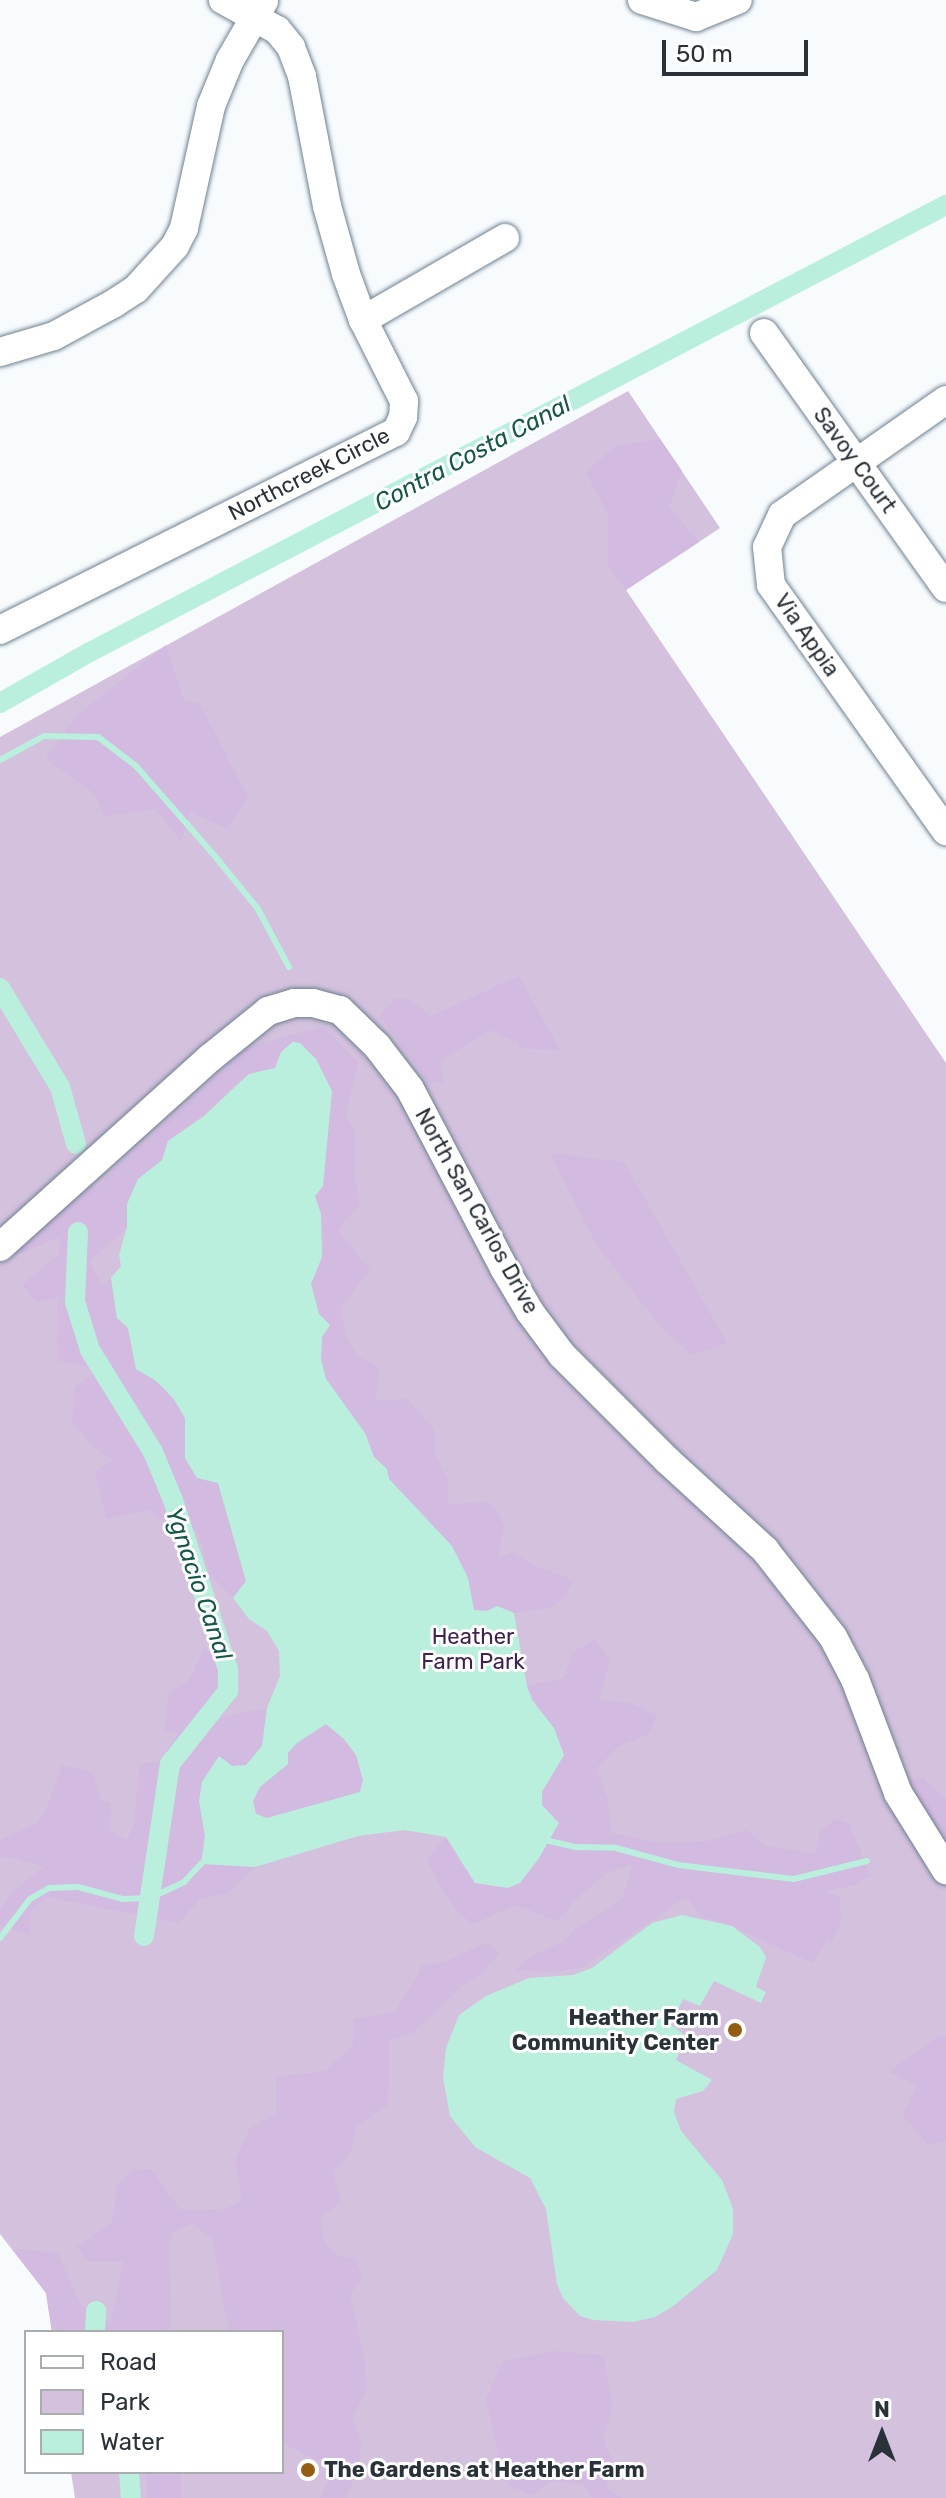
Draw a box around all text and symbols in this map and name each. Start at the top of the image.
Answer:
scale bar [666,24,812,74]
text: 50 m [676,40,733,68]
water label: Contra Costa Canal [370,390,576,518]
street label: Savoy Court [808,402,902,518]
street label: Northcreek Circle [224,422,394,526]
street label: Via Appia [769,588,845,682]
street label: North San Carlos Drive [409,1104,545,1318]
water label: Ygnacio Canal [158,1504,238,1664]
park label: Heather Farm Park [421,1623,525,1674]
place label: Heather Farm Community Center [511,2004,719,2056]
marker: Heather Farm Community Center [726,2021,744,2039]
legend [24,2330,284,2474]
text: Road [100,2348,157,2376]
text: Park [100,2388,150,2416]
north arrow [842,2394,922,2474]
text: N [874,2396,890,2423]
text: Water [100,2428,164,2456]
place label: The Gardens at Heather Farm [324,2457,645,2483]
marker: The Gardens at Heather Farm [299,2461,317,2479]

